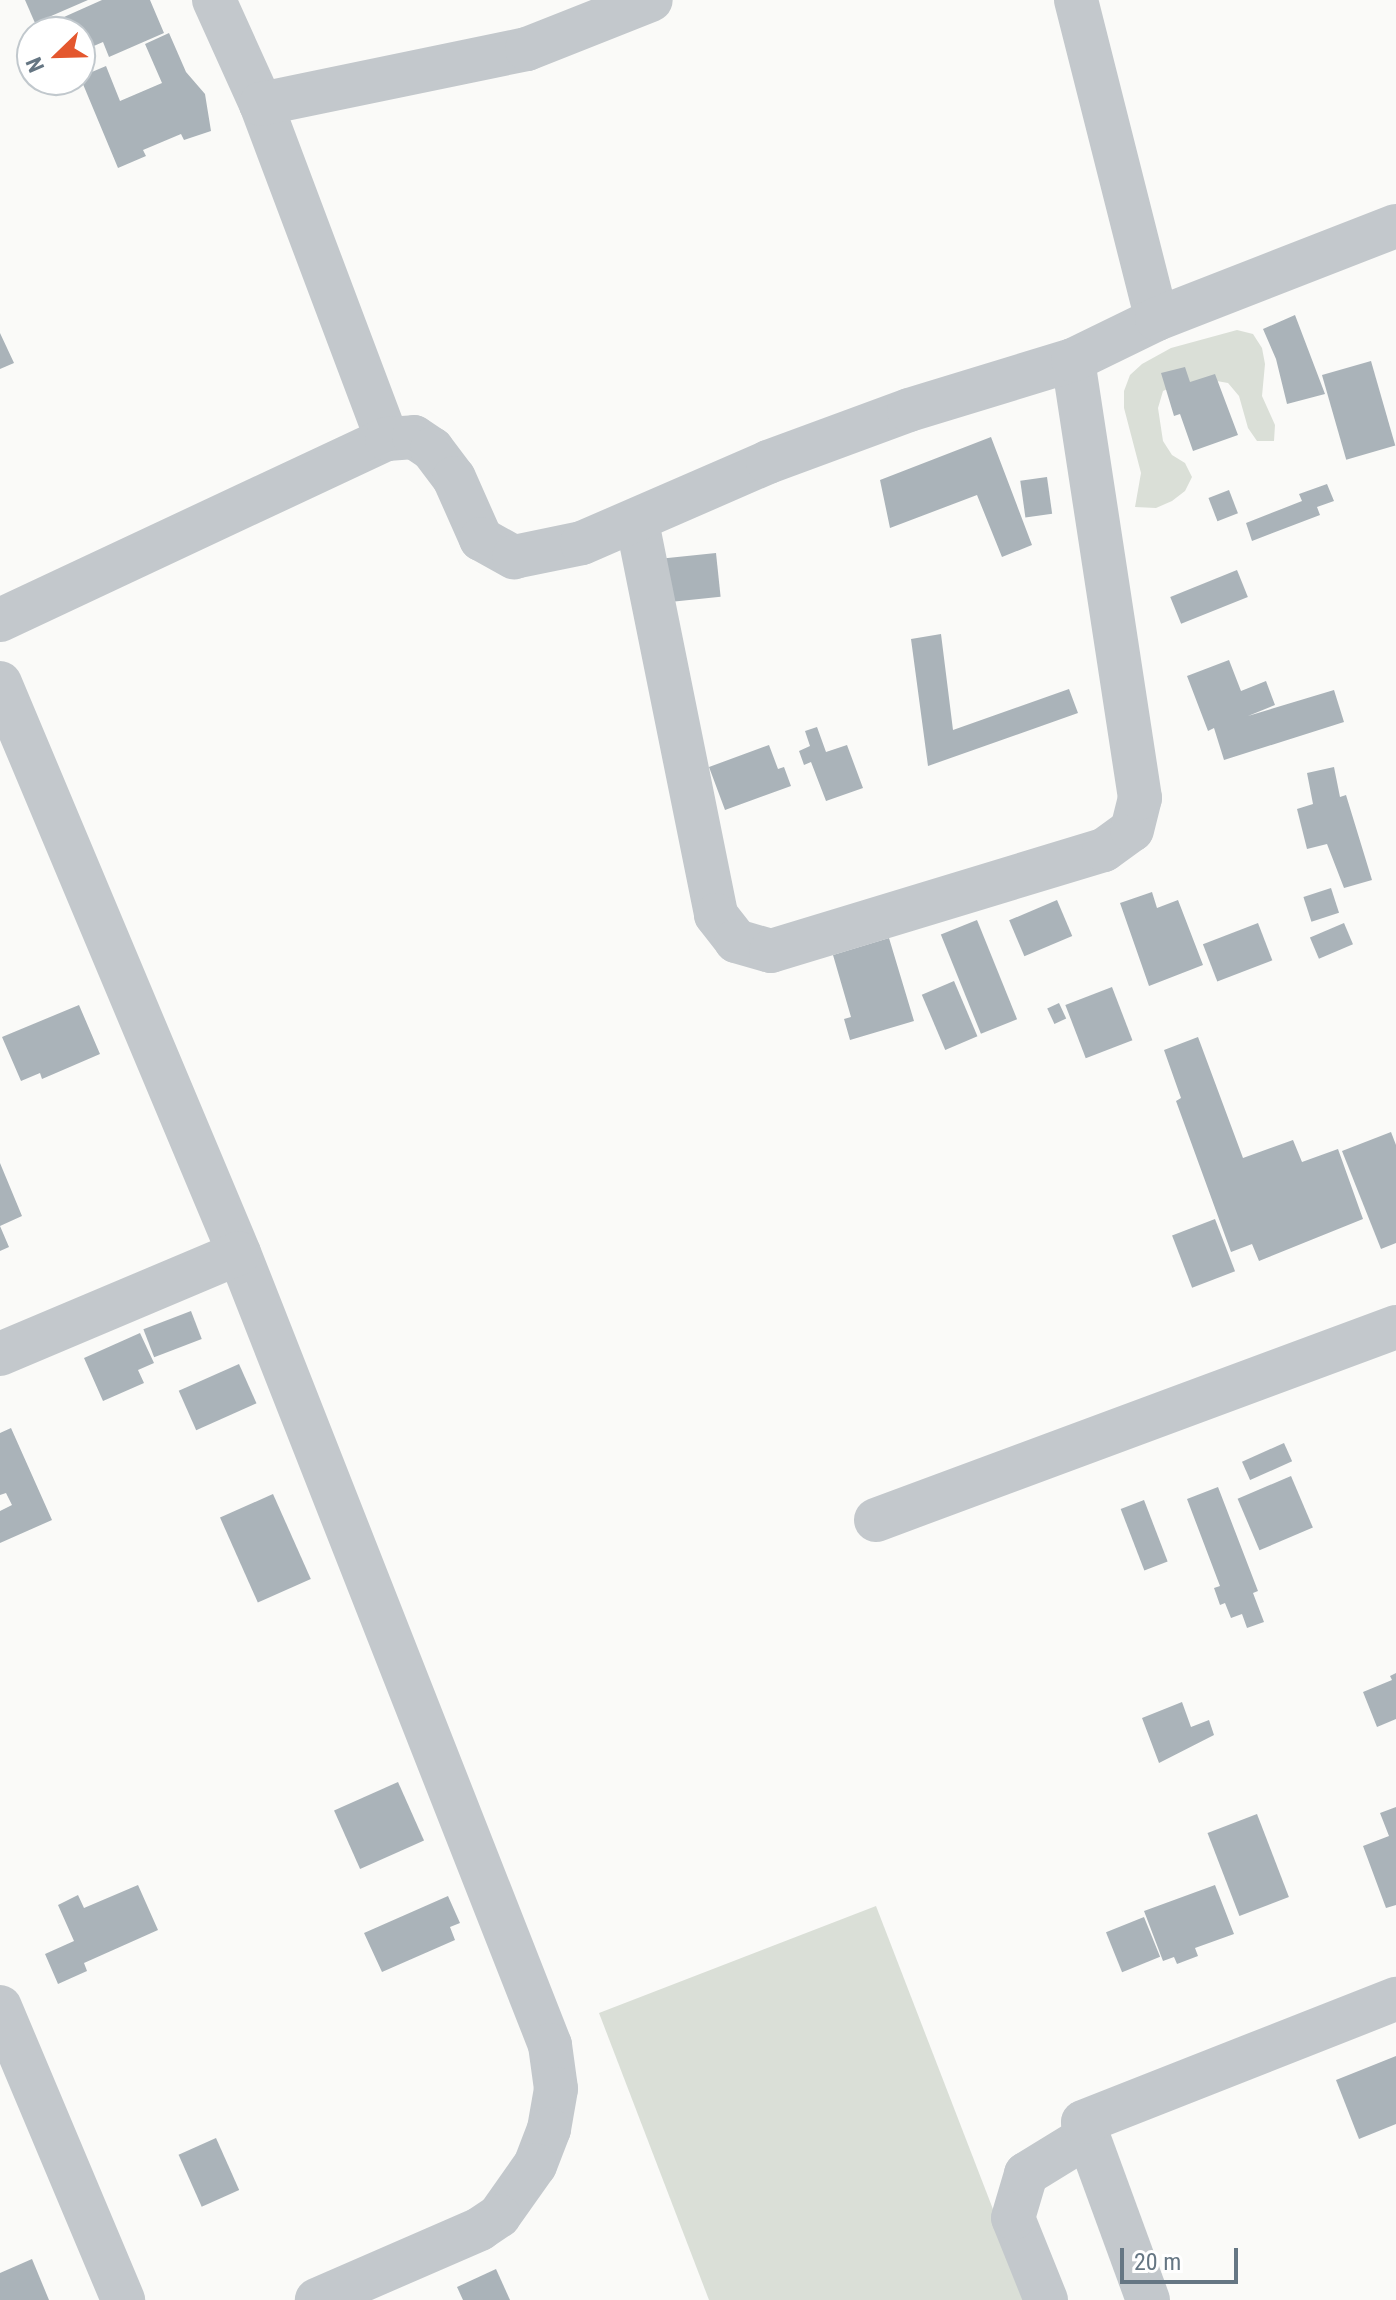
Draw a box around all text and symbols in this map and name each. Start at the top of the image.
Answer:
north arrow [16,16,96,96]
text: N [21,54,49,76]
scale bar [1124,2232,1242,2282]
text: 20 m [1134,2248,1181,2276]

